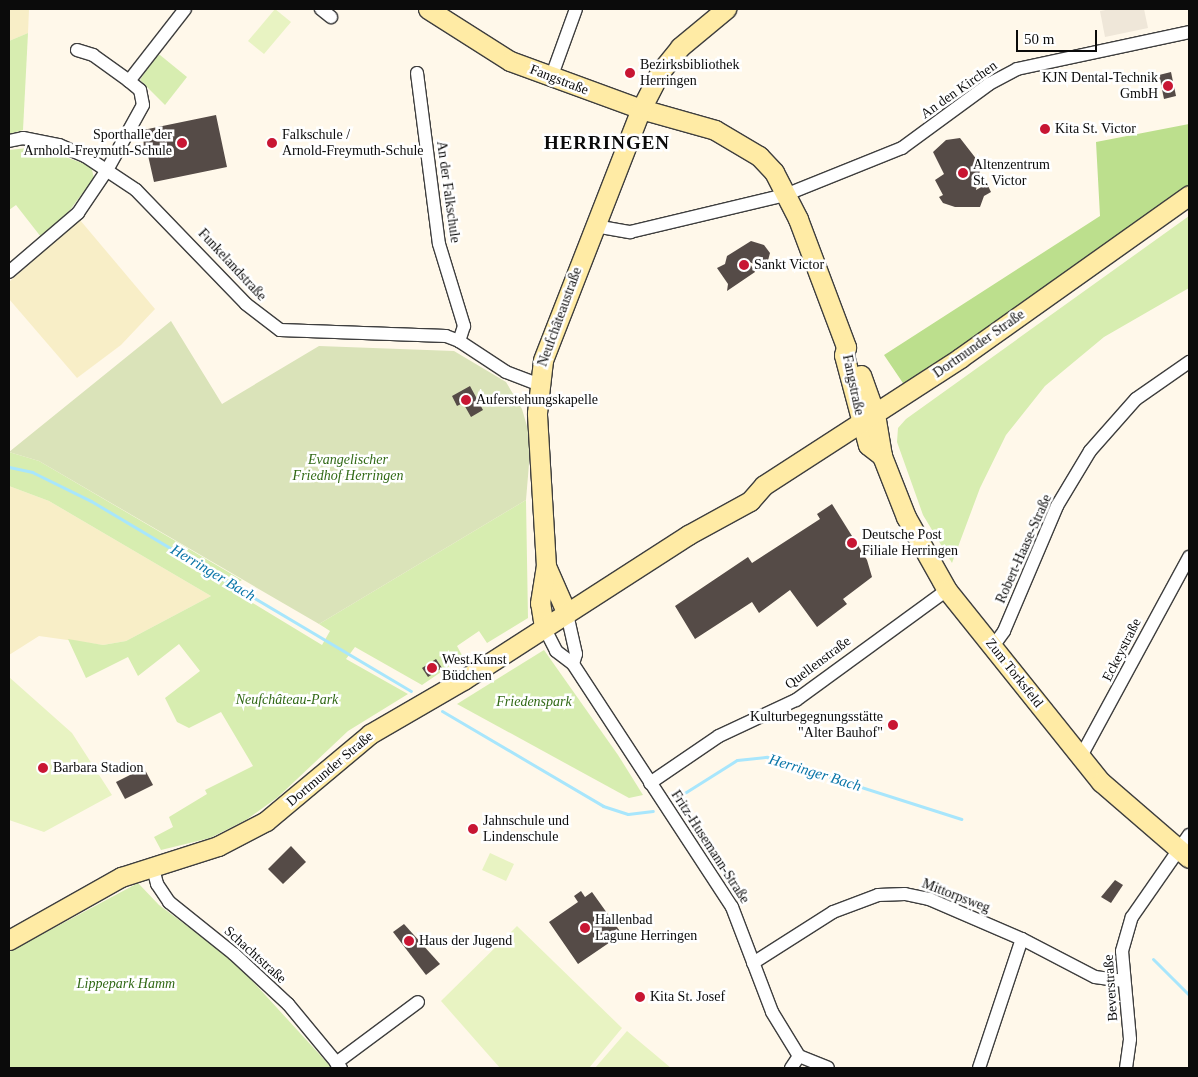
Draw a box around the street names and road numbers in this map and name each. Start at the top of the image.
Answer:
street label: An den Kirchen [918,57,1000,123]
street label: Fangstraße [527,61,591,99]
street label: An der Falkschule [433,140,463,244]
street label: Funkelandstraße [194,225,270,305]
street label: Neufchâteaustraße [534,265,586,369]
street label: Dortmunder Straße [930,306,1028,382]
street label: Fangstraße [838,353,868,417]
street label: Robert-Haase-Straße [992,492,1056,606]
street label: Eckeystraße [1099,616,1145,684]
street label: Quellenstraße [782,633,854,693]
street label: Zum Torksfeld [982,635,1046,711]
street label: Dortmunder Straße [283,728,377,810]
street label: Fritz-Husemann-Straße [667,787,753,907]
street label: Mittorpsweg [920,875,992,917]
street label: Schachtstraße [220,923,290,987]
street label: Beverstraße [1100,954,1122,1022]

